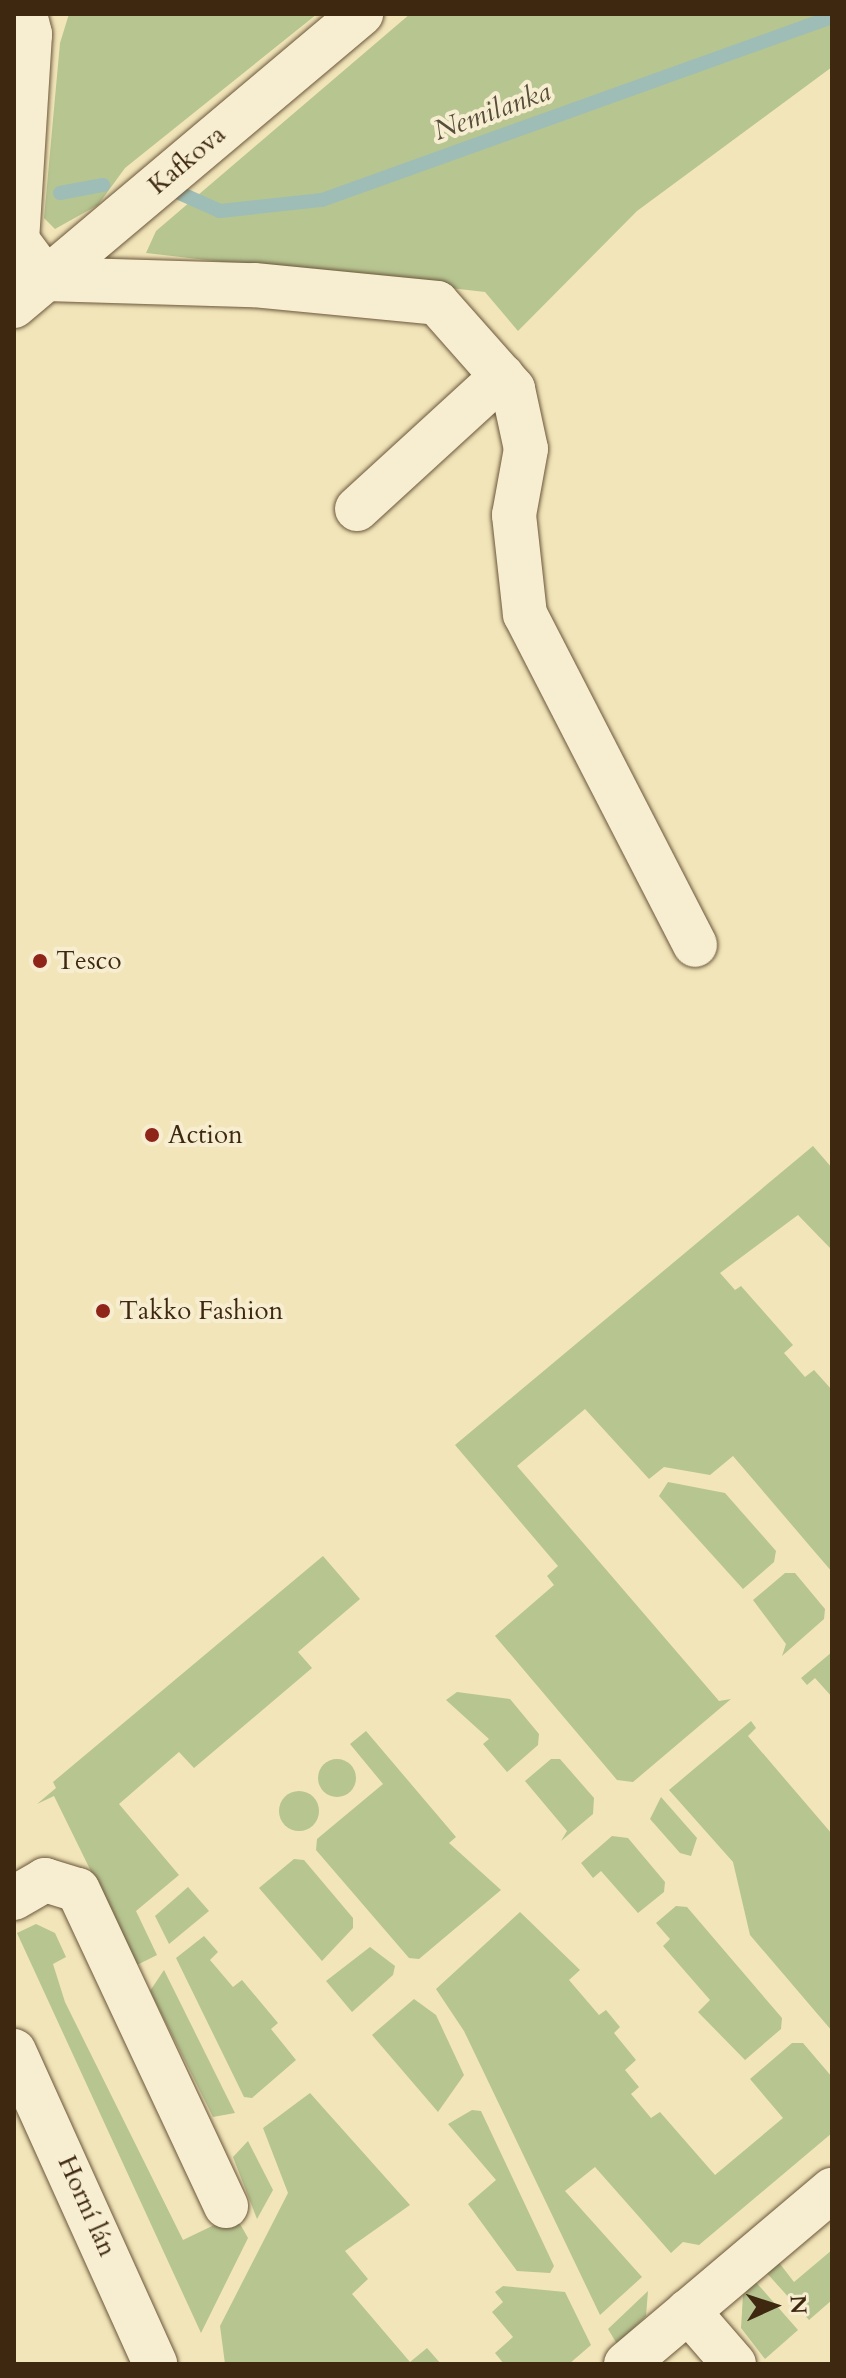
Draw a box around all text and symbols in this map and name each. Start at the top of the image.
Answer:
water label: Nemilanka [429,74,555,148]
street label: Kafkova [142,119,232,201]
place label: Tesco [56,945,121,977]
marker: Tesco [31,952,49,970]
place label: Action [168,1119,243,1151]
marker: Action [143,1126,161,1144]
place label: Takko Fashion [119,1295,283,1327]
marker: Takko Fashion [94,1302,112,1320]
street label: Horní lán [51,2151,123,2261]
north arrow [734,2266,814,2346]
text: N [782,2294,813,2315]

